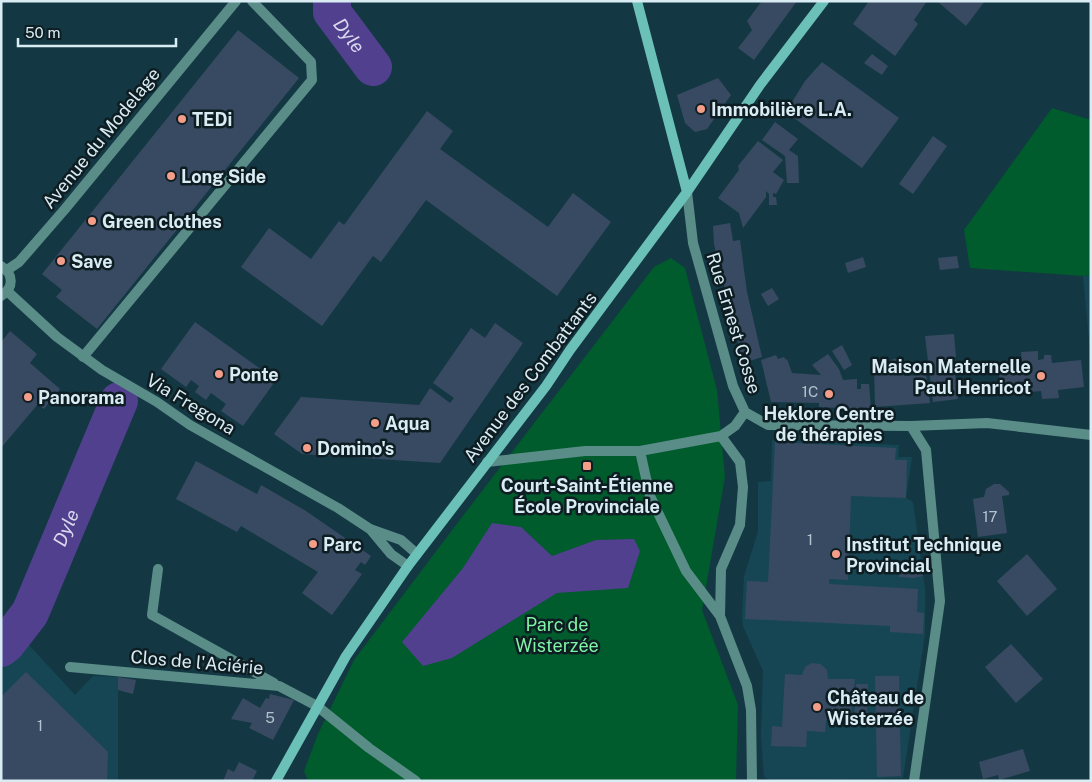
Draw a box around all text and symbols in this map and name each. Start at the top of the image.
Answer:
water label: Dyle [329,13,370,57]
scale bar [18,15,175,47]
text: 50 m [25,24,60,41]
street label: Avenue du Modelage [38,63,164,213]
place label: Immobilière L.A. [711,99,852,120]
marker: Immobilière L.A. [695,103,707,115]
place label: TEDi [192,109,232,130]
marker: TEDi [176,113,188,125]
place label: Long Side [181,166,266,187]
marker: Long Side [165,170,177,182]
place label: Green clothes [102,211,222,232]
marker: Green clothes [86,215,98,227]
street label: Rue Ernest Cosse [703,250,765,396]
place label: Save [71,251,113,272]
marker: Save [55,255,67,267]
street label: Avenue des Combattants [459,288,601,466]
place label: Maison Maternelle Paul Henricot [871,356,1031,398]
place label: Ponte [229,364,279,385]
marker: Ponte [213,368,225,380]
street label: Via Fregona [143,369,239,439]
marker: Maison Maternelle Paul Henricot [1035,370,1047,382]
house number: 1C [802,383,818,400]
place label: Panorama [38,387,124,408]
marker: Heklore Centre de thérapies [823,388,835,400]
marker: Panorama [22,391,34,403]
place label: Heklore Centre de thérapies [764,403,894,445]
place label: Aqua [385,413,430,434]
marker: Aqua [369,417,381,429]
place label: Domino's [317,438,394,459]
marker: Domino's [301,442,313,454]
marker: Court-Saint-Étienne École Provinciale [581,460,593,472]
place label: Court-Saint-Étienne École Provinciale [501,474,673,517]
water label: Dyle [48,506,83,550]
house number: 17 [982,508,998,525]
house number: 1 [807,531,813,548]
place label: Parc [323,534,362,555]
place label: Institut Technique Provincial [846,534,1002,576]
marker: Parc [307,538,319,550]
marker: Institut Technique Provincial [830,548,842,560]
park label: Parc de Wisterzée [515,614,599,656]
street label: Clos de l'Aciérie [130,646,264,678]
place label: Château de Wisterzée [827,687,924,729]
marker: Château de Wisterzée [811,701,823,713]
house number: 5 [265,709,275,726]
house number: 1 [37,717,43,734]

